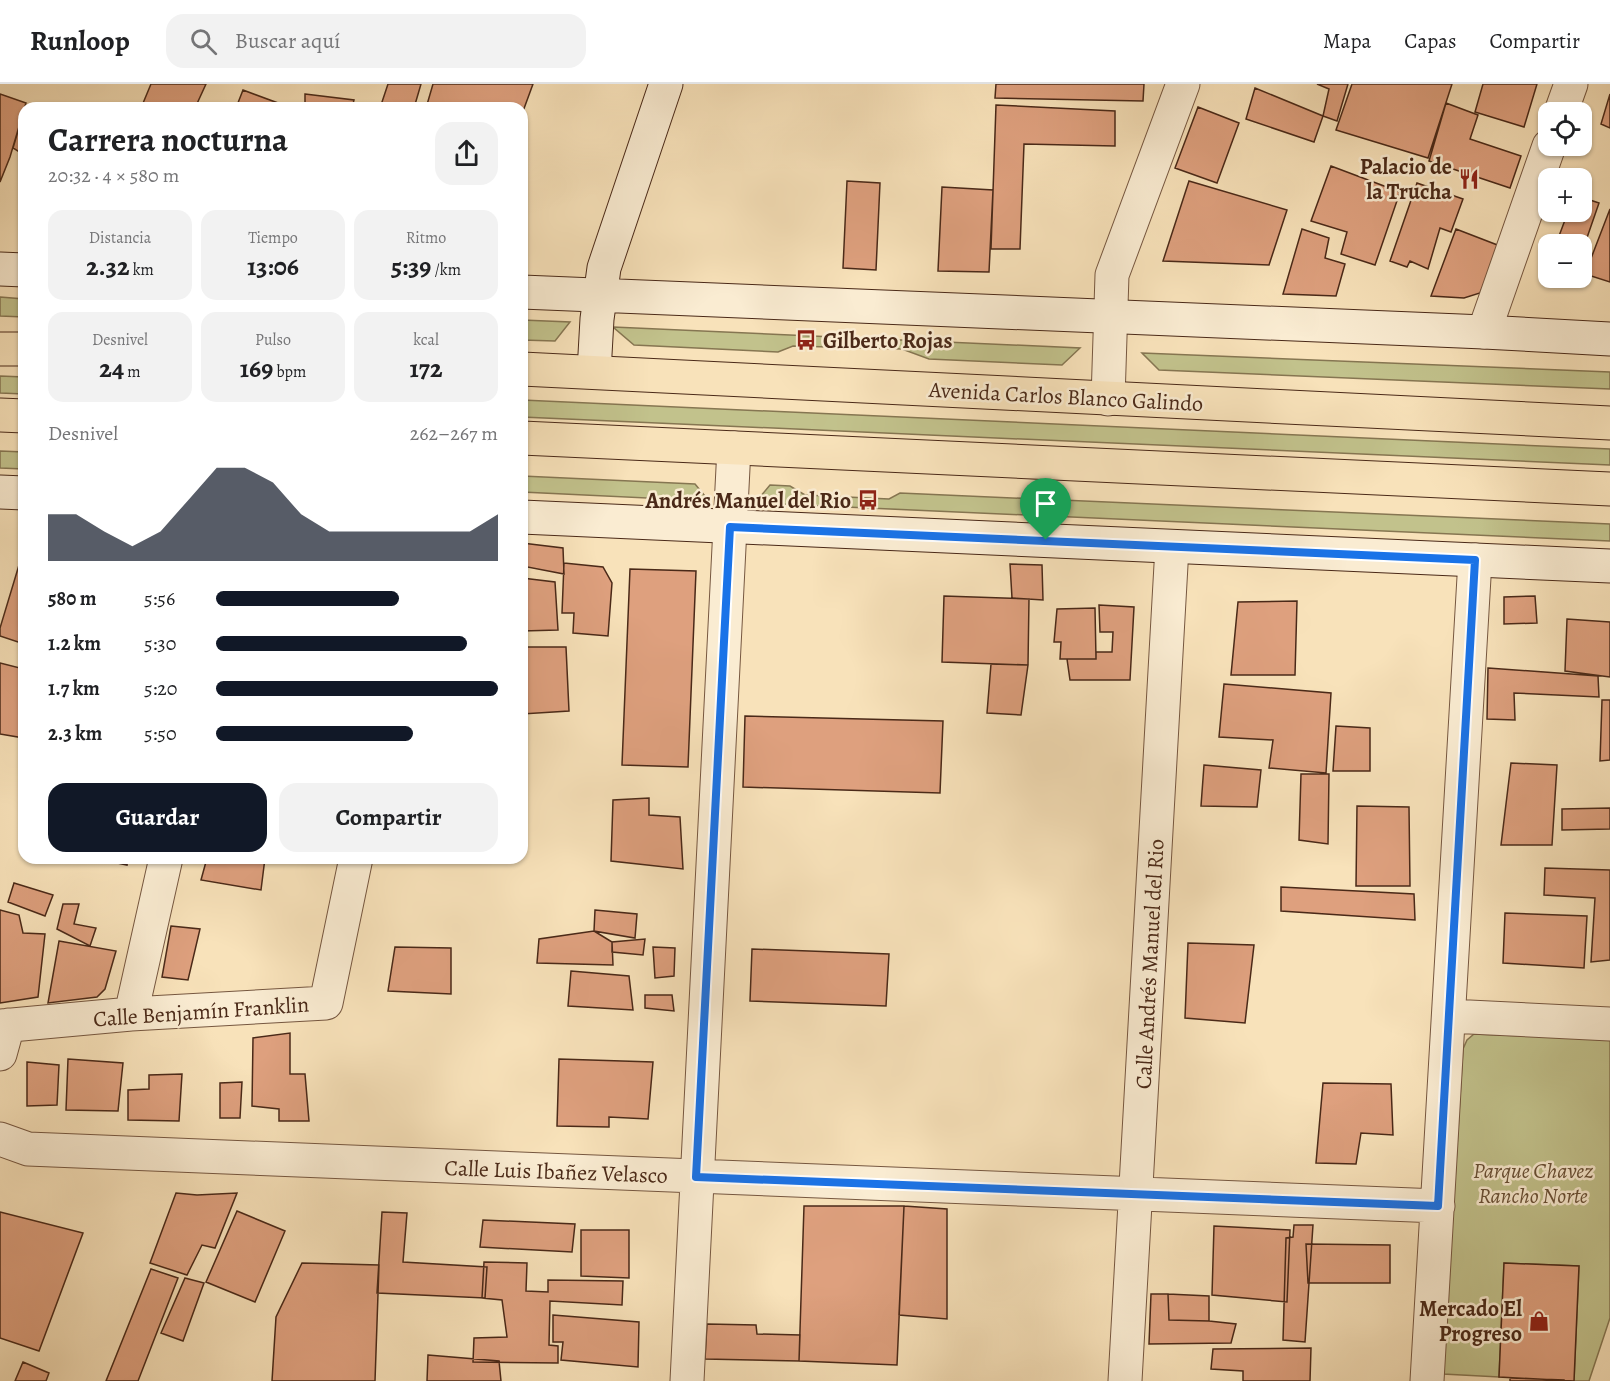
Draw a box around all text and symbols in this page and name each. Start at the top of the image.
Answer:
search box [166,14,586,68]
text: Runloop [30,22,130,60]
icon: search [187,25,220,58]
text: Buscar aquí [235,26,341,56]
text: Mapa [1323,27,1371,55]
text: Capas [1404,27,1457,55]
text: Compartir [1490,27,1580,55]
map controls [1538,102,1592,288]
button: locate [1538,102,1592,156]
text: Carrera nocturna [48,117,288,162]
button: share [435,122,498,185]
place label: Palacio de la Trucha [1360,152,1452,207]
text: 20:32 · 4 × 580 m [48,162,179,189]
restaurant icon: Palacio de la Trucha [1457,167,1481,191]
button: + [1538,168,1592,222]
text: Distancia [89,227,151,249]
text: Tiempo [248,227,298,249]
text: Ritmo [406,227,446,249]
button: − [1538,234,1592,288]
text: 2.32 [86,249,130,284]
text: 13:06 [247,249,299,284]
text: 5:39 [391,249,431,284]
text: km [130,259,154,281]
text: /km [431,259,461,281]
place label: Gilberto Rojas [823,326,953,356]
bus stop icon: Gilberto Rojas [794,328,818,352]
text: Desnivel [92,329,148,351]
text: Pulso [255,329,291,351]
text: kcal [413,329,439,351]
text: 24 [99,351,124,386]
text: 169 [240,351,273,386]
text: 172 [410,351,442,386]
text: m [124,361,141,383]
text: bpm [273,361,306,383]
street label: Avenida Carlos Blanco Galindo [927,375,1204,419]
text: Desnivel [48,420,118,447]
text: 262–267 m [410,420,498,447]
pin [1020,478,1071,540]
place label: Andrés Manuel del Rio [645,486,851,516]
icon: arrive [1029,487,1062,520]
bus stop icon: Andrés Manuel del Rio [856,488,880,512]
text: 580 m [48,585,96,612]
text: 5:56 [144,585,175,612]
text: 1.2 km [48,630,101,657]
text: 5:30 [144,630,176,657]
text: 1.7 km [48,675,100,702]
text: 5:20 [144,675,178,702]
text: 2.3 km [48,720,102,747]
text: 5:50 [144,720,177,747]
button: Guardar [48,783,267,852]
button: Compartir [279,783,498,852]
street label: Calle Andrés Manuel del Rio [1128,838,1172,1090]
street label: Calle Benjamín Franklin [92,989,310,1035]
street label: Calle Luis Ibañez Velasco [444,1153,668,1191]
park label: Parque Chavez Rancho Norte [1473,1156,1593,1211]
place label: Mercado El Progreso [1419,1294,1522,1349]
shop icon: Mercado El Progreso [1527,1309,1551,1333]

